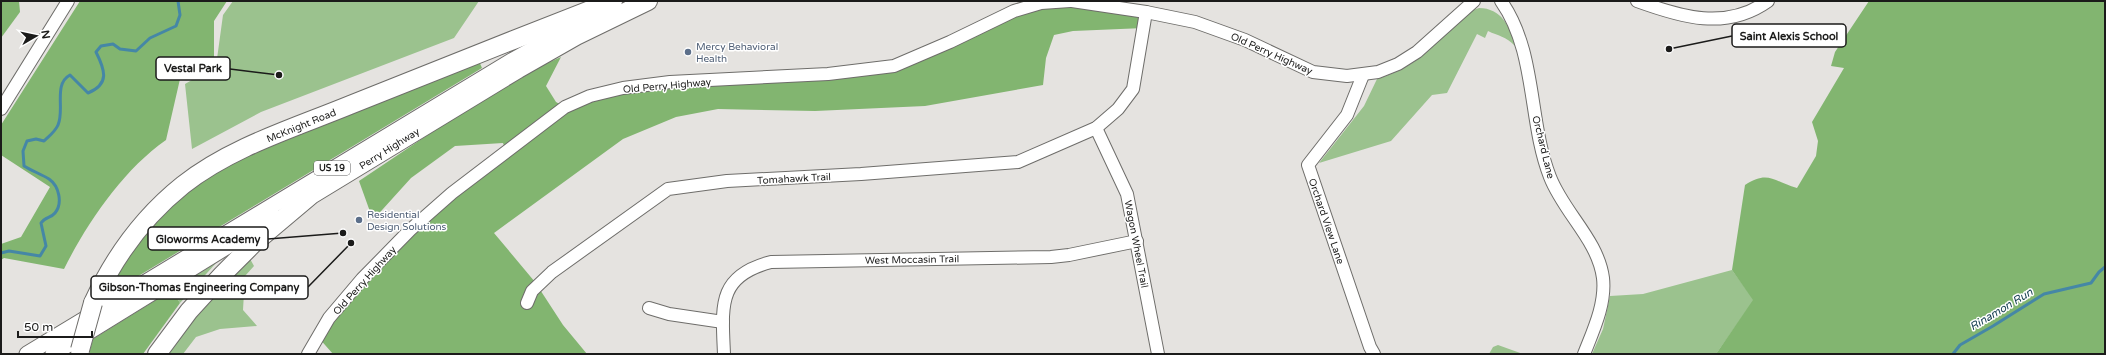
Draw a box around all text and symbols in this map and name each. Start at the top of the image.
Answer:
north arrow [16,16,56,56]
callout: Saint Alexis School [1732,24,1846,47]
text: N [38,29,52,40]
street label: Old Perry Highway [1229,30,1315,78]
text: Saint Alexis School [1740,30,1839,43]
place label: Mercy Behavioral Health [696,41,778,65]
marker: Mercy Behavioral Health [683,47,693,57]
callout: Vestal Park [156,57,230,80]
text: Vestal Park [164,62,222,75]
street label: Old Perry Highway [623,76,712,96]
street label: McKnight Road [265,107,338,145]
street label: Orchard Lane [1529,115,1557,180]
street label: Perry Highway [357,125,422,172]
road number: US 19 [314,161,350,175]
street label: Tomahawk Trail [757,171,831,187]
street label: Orchard View Lane [1306,177,1346,266]
street label: Wagon Wheel Trail [1122,199,1150,289]
place label: Residential Design Solutions [367,209,447,233]
marker: Residential Design Solutions [354,215,364,225]
callout: Gloworms Academy [148,227,268,250]
text: Gloworms Academy [156,233,260,247]
street label: Old Perry Highway [331,243,399,317]
street label: West Moccasin Trail [865,253,959,267]
callout: Gibson-Thomas Engineering Company [91,276,308,299]
text: Gibson-Thomas Engineering Company [99,281,299,295]
water label: Rinamon Run [1967,285,2035,333]
scale bar [18,313,92,339]
text: 50 m [24,320,53,334]

